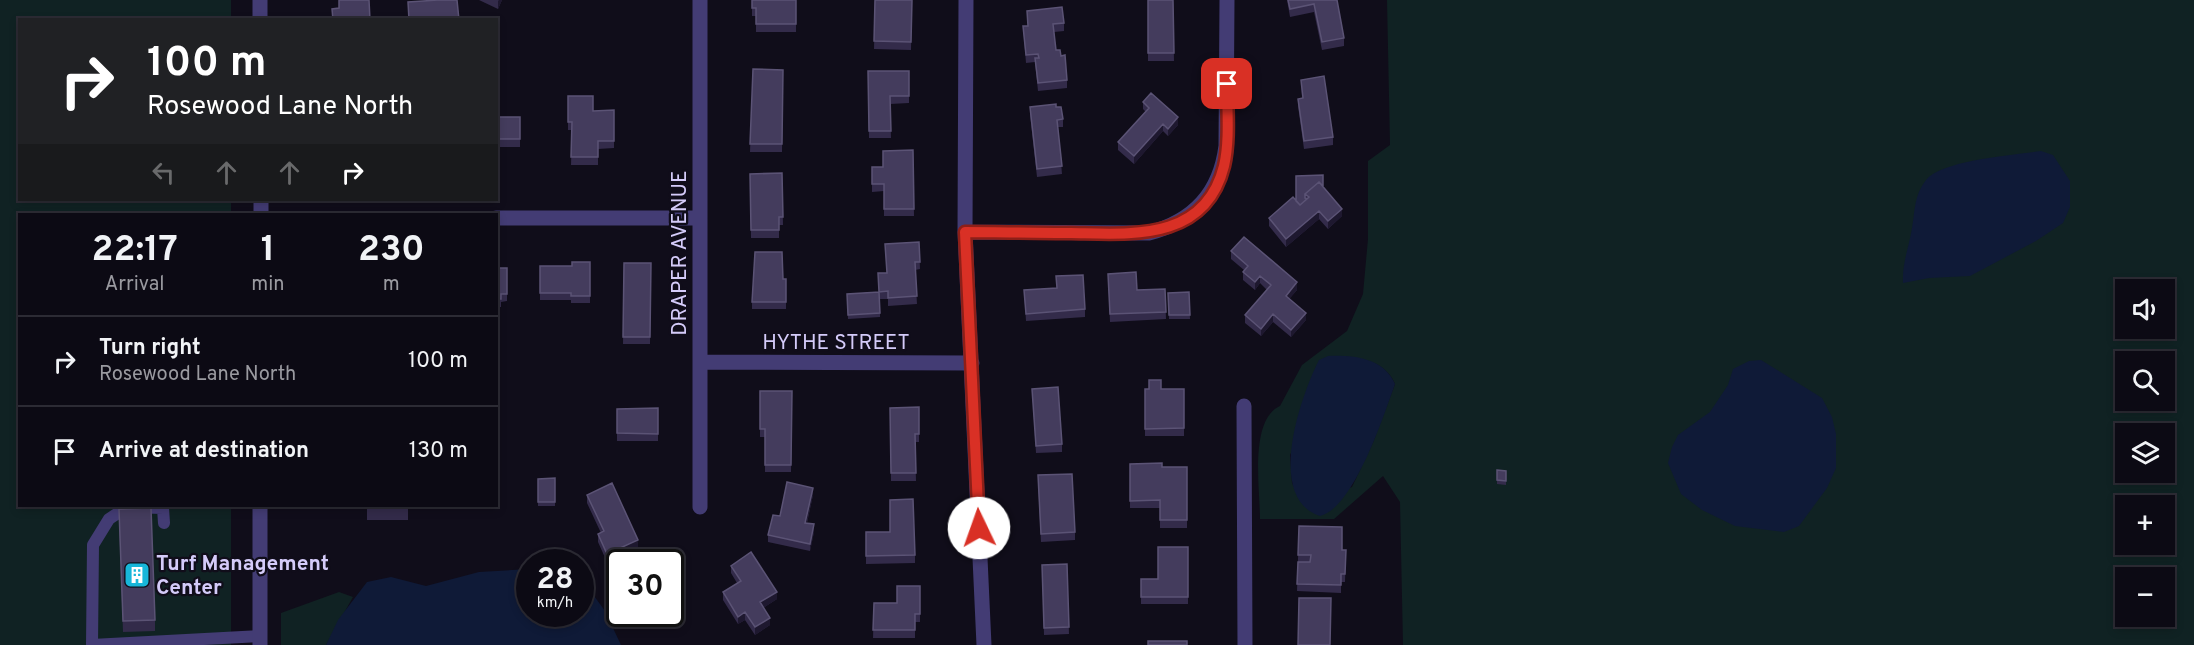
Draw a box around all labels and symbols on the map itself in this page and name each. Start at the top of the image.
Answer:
pin [1201,58,1252,109]
street label: DRAPER AVENUE [667,170,694,336]
street label: HYTHE STREET [762,330,910,357]
position arrow [947,496,1011,560]
speed limit sign: 30 [606,549,684,627]
place label: Turf Management Center [156,551,329,602]
building icon: Turf Management Center [122,560,152,590]

